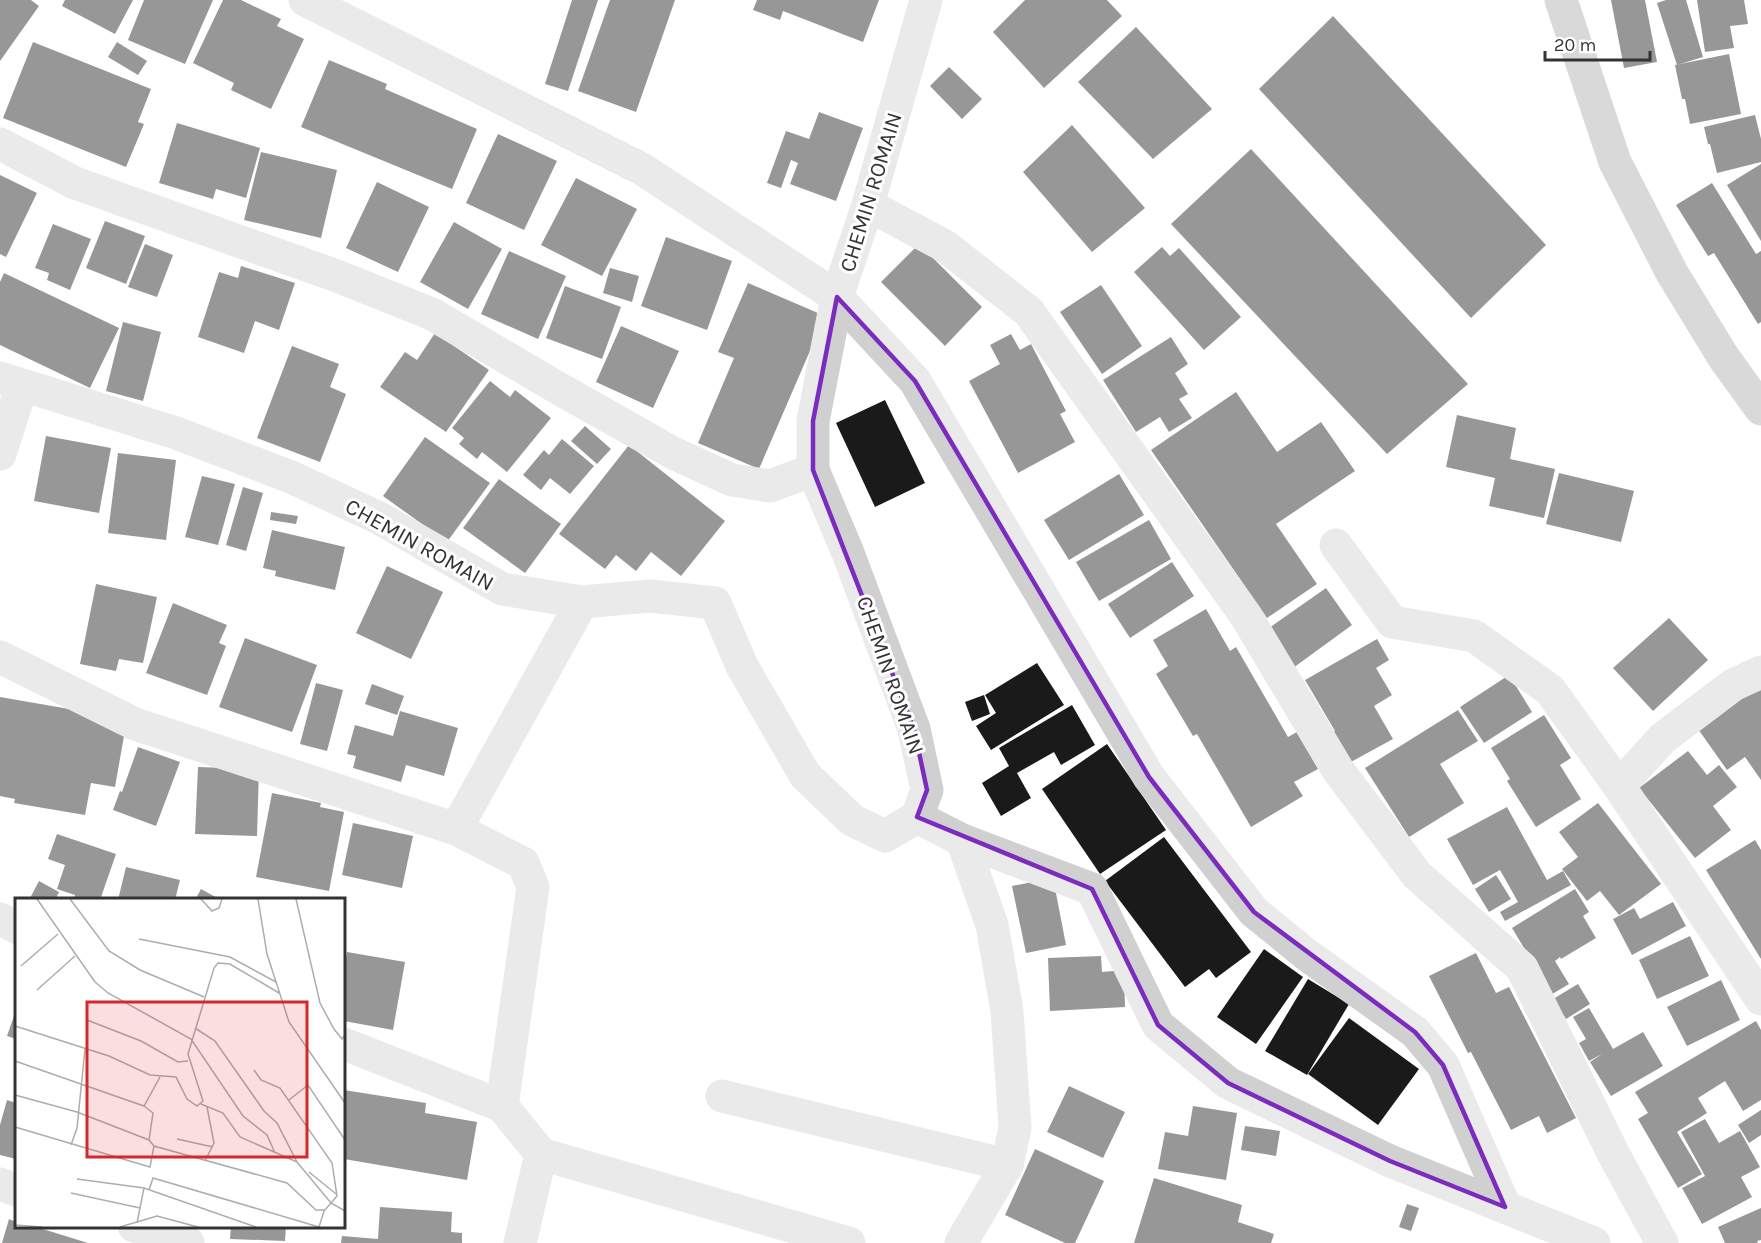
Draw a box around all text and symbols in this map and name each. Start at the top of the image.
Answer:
scale bar [1545,24,1650,62]
text: 20 m [1554,34,1596,56]
street label: CHEMIN ROMAIN [834,109,908,275]
street label: CHEMIN ROMAIN [341,493,498,596]
street label: CHEMIN ROMAIN [851,593,929,758]
inset map [15,898,345,1228]

